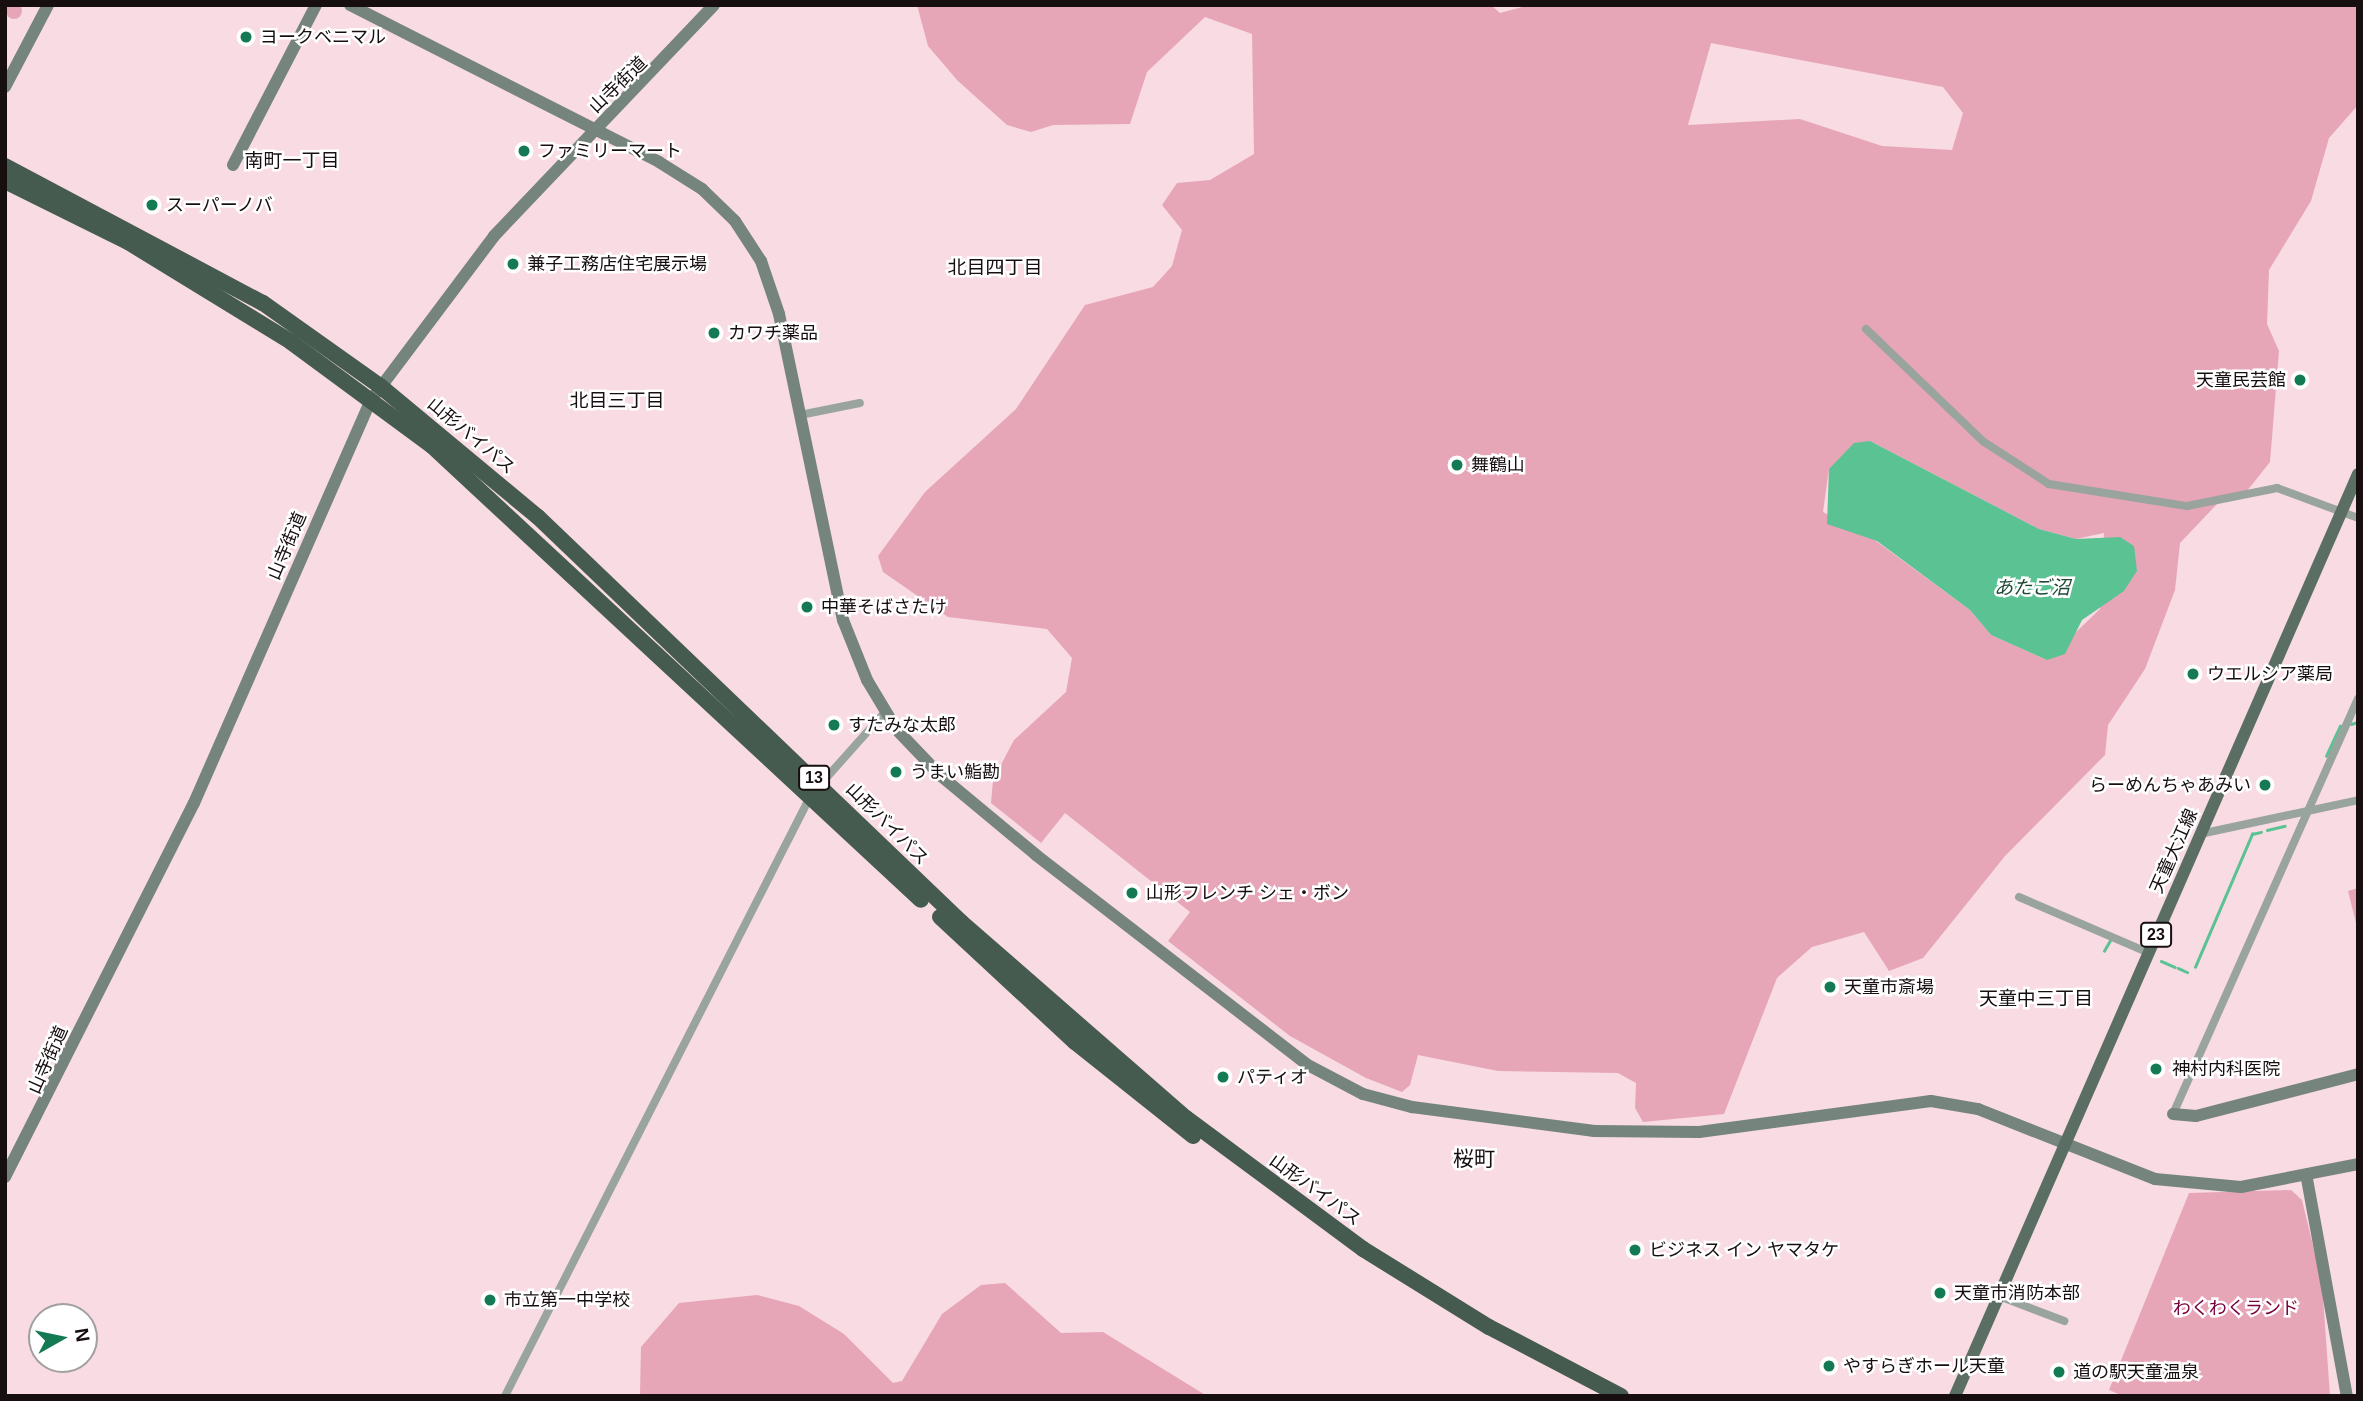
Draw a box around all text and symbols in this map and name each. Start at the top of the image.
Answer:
place label: ヨークベニマル [260,26,386,48]
marker: ヨークベニマル [238,29,254,45]
street label: 山寺街道 [585,52,651,118]
place label: ファミリーマート [538,140,682,162]
marker: ファミリーマート [516,143,532,159]
district label: 南町一丁目 [245,150,339,172]
place label: スーパーノバ [166,194,274,216]
marker: スーパーノバ [144,197,160,213]
place label: 兼子工務店住宅展示場 [527,253,707,275]
marker: 兼子工務店住宅展示場 [505,256,521,272]
district label: 北目四丁目 [948,257,1042,279]
place label: カワチ薬品 [728,322,818,344]
marker: カワチ薬品 [706,325,722,341]
place label: 天童民芸館 [2196,369,2286,391]
marker: 天童民芸館 [2292,372,2308,388]
district label: 北目三丁目 [570,390,664,412]
street label: 山形バイパス [423,393,519,479]
place label: 舞鶴山 [1471,454,1525,476]
marker: 舞鶴山 [1449,457,1465,473]
street label: 山寺街道 [263,509,311,583]
water label: あたご沼 [1994,577,2070,599]
place label: 中華そばさたけ [821,596,947,618]
marker: 中華そばさたけ [799,599,815,615]
place label: ウエルシア薬局 [2207,663,2333,685]
marker: ウエルシア薬局 [2185,666,2201,682]
place label: すたみな太郎 [848,714,956,736]
marker: すたみな太郎 [826,717,842,733]
place label: うまい鮨勘 [910,761,1000,783]
marker: うまい鮨勘 [888,764,904,780]
road number: 13 [796,765,832,790]
place label: らーめんちゃあみい [2089,774,2251,796]
marker: らーめんちゃあみい [2257,777,2273,793]
street label: 山形バイパス [841,778,933,870]
street label: 天童大江線 [2146,805,2202,897]
place label: 山形フレンチ シェ・ボン [1146,882,1349,904]
marker: 山形フレンチ シェ・ボン [1124,885,1140,901]
road number: 23 [2138,923,2174,948]
place label: 天童市斎場 [1844,976,1934,998]
marker: 天童市斎場 [1822,979,1838,995]
district label: 天童中三丁目 [1979,988,2093,1010]
street label: 山寺街道 [23,1023,73,1097]
place label: 神村内科医院 [2172,1058,2280,1080]
marker: 神村内科医院 [2146,1059,2166,1079]
place label: パティオ [1237,1066,1309,1088]
marker: パティオ [1215,1069,1231,1085]
district label: 桜町 [1453,1146,1495,1172]
street label: 山形バイパス [1265,1150,1365,1230]
place label: ビジネス イン ヤマタケ [1649,1239,1839,1261]
marker: ビジネス イン ヤマタケ [1627,1242,1643,1258]
place label: 天童市消防本部 [1954,1282,2080,1304]
marker: 天童市消防本部 [1932,1285,1948,1301]
place label: 市立第一中学校 [504,1289,630,1311]
marker: 市立第一中学校 [482,1292,498,1308]
park label: わくわくランド [2173,1297,2299,1319]
north arrow [28,1303,98,1373]
text: N [71,1327,94,1343]
place label: やすらぎホール天童 [1843,1355,2005,1377]
marker: やすらぎホール天童 [1821,1358,1837,1374]
place label: 道の駅天童温泉 [2073,1361,2199,1383]
marker: 道の駅天童温泉 [2051,1364,2067,1380]

